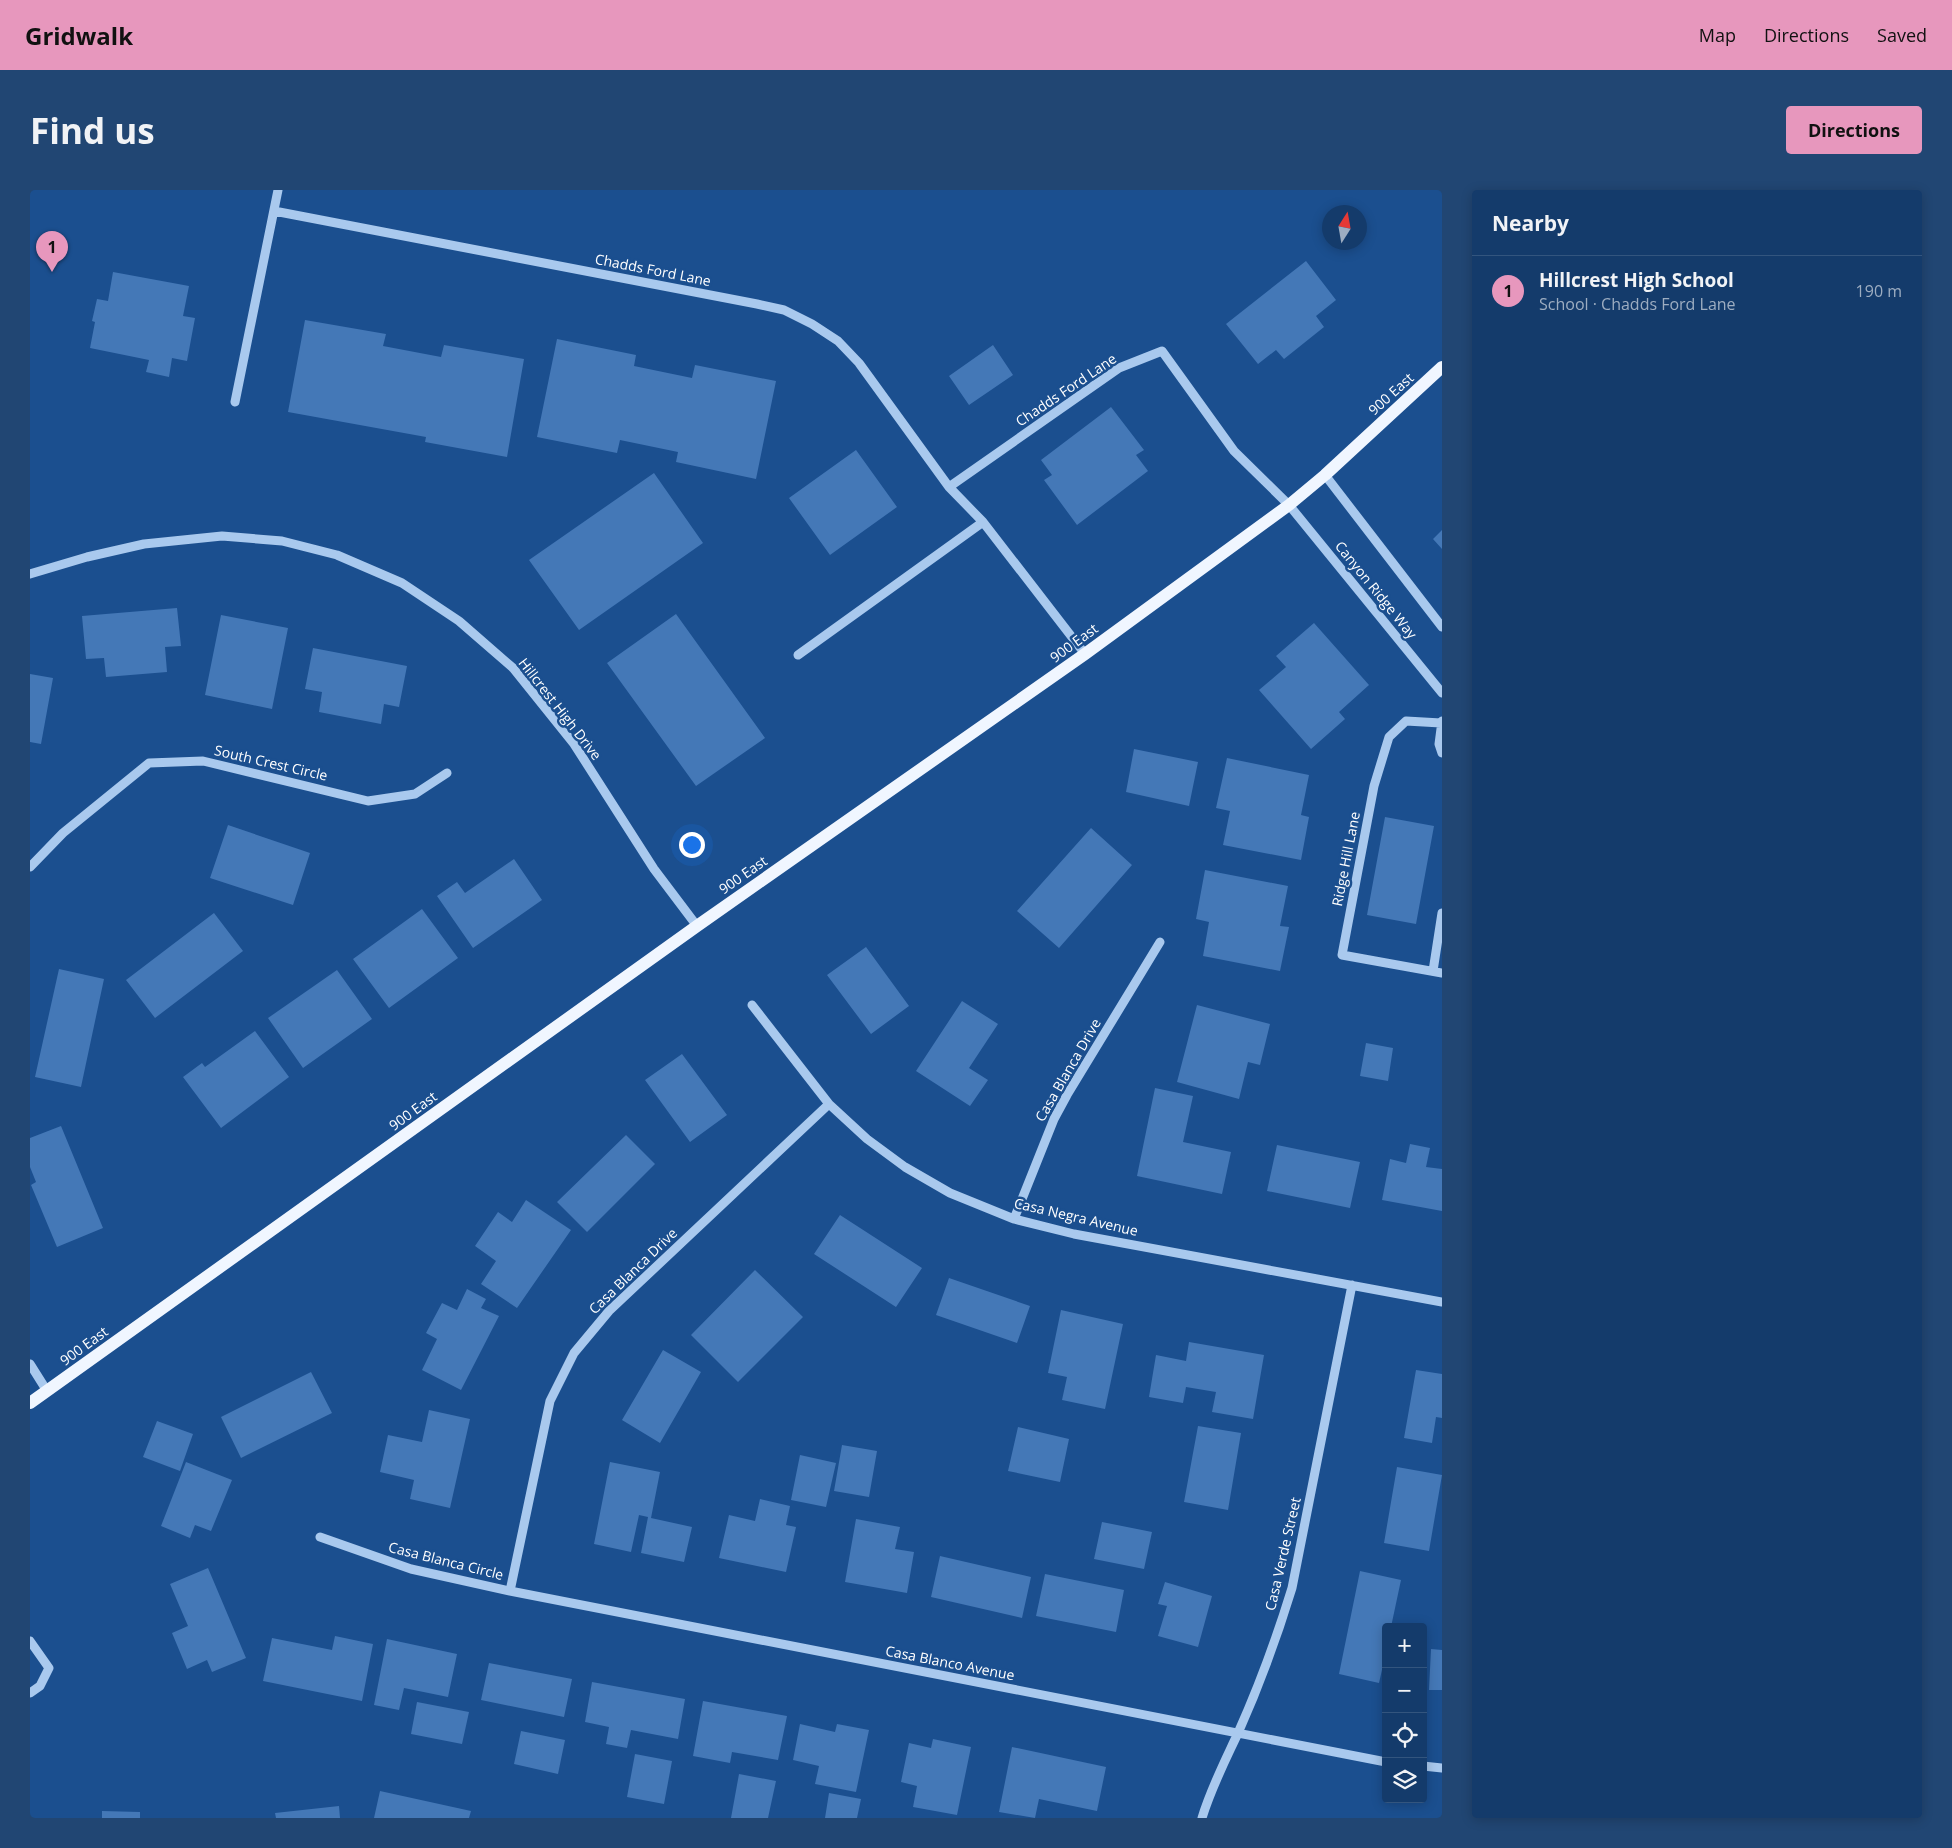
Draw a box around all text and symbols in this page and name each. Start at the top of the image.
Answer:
text: Gridwalk [25,19,133,52]
text: Map [1699,23,1736,47]
text: Directions [1764,23,1849,47]
text: Saved [1877,23,1927,47]
button: Directions [1786,106,1922,154]
text: Find us [30,107,155,154]
north arrow [1322,205,1367,250]
text: Nearby [1492,209,1569,237]
pin: 1 [36,231,68,272]
street label: Chadds Ford Lane [593,249,713,290]
text: Hillcrest High School [1539,267,1734,293]
text: 1 [1503,280,1513,302]
text: 190 m [1856,280,1902,302]
text: School · Chadds Ford Lane [1539,293,1736,315]
street label: Chadds Ford Lane [1012,349,1120,430]
street label: 900 East [1364,368,1417,419]
street label: Canyon Ridge Way [1331,537,1422,643]
street label: 900 East [1046,619,1101,666]
street label: Hillcrest High Drive [515,654,606,764]
street label: South Crest Circle [213,740,330,785]
street label: Ridge Hill Lane [1327,810,1364,908]
your location [679,832,705,858]
street label: 900 East [715,851,771,898]
street label: Casa Blanca Drive [1030,1015,1105,1125]
street label: 900 East [385,1087,440,1134]
street label: Casa Negra Avenue [1012,1193,1140,1240]
street label: Casa Blanca Drive [584,1223,681,1318]
street label: 900 East [56,1322,111,1369]
street label: Casa Verde Street [1260,1495,1305,1612]
street label: Casa Blanca Circle [387,1537,506,1584]
map controls [1382,1623,1427,1803]
button: + [1382,1623,1427,1668]
street label: Casa Blanco Avenue [884,1641,1016,1684]
button: − [1382,1668,1427,1713]
button: locate [1382,1713,1427,1758]
button: layers [1382,1758,1427,1803]

